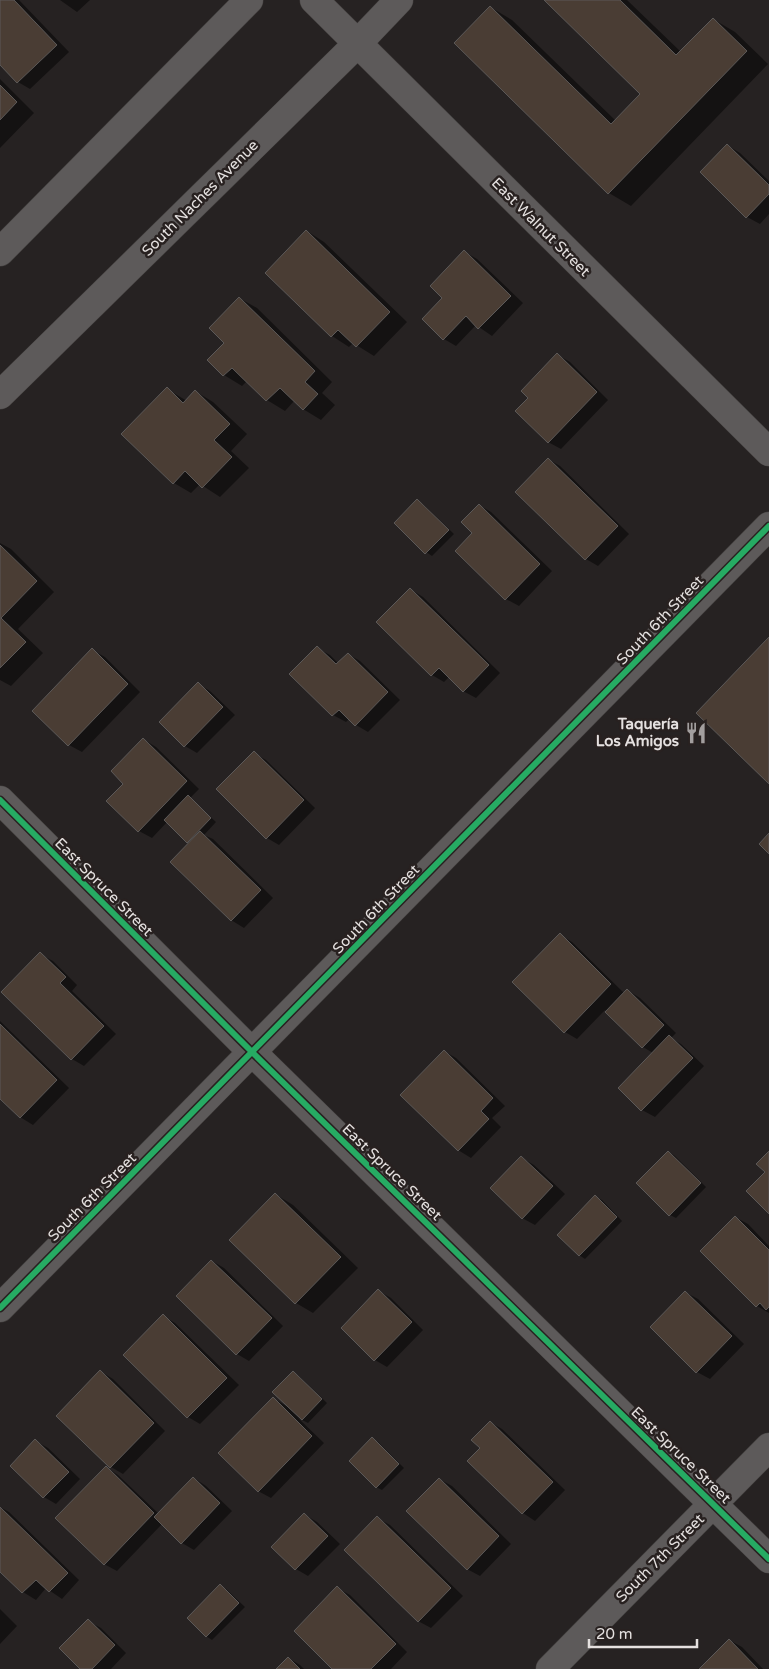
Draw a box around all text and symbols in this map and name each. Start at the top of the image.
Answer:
street label: South Naches Avenue [138,136,262,260]
street label: East Walnut Street [488,174,594,280]
street label: South 6th Street [613,571,707,668]
place label: Taquería Los Amigos [596,715,679,751]
restaurant icon: Taquería Los Amigos [683,720,709,746]
street label: East Spruce Street [51,834,157,940]
street label: South 6th Street [329,860,423,957]
street label: East Spruce Street [339,1120,446,1224]
street label: South 6th Street [44,1149,140,1245]
street label: East Spruce Street [628,1403,735,1507]
street label: South 7th Street [612,1510,708,1606]
scale bar [589,1616,696,1648]
text: 20 m [596,1625,633,1643]

